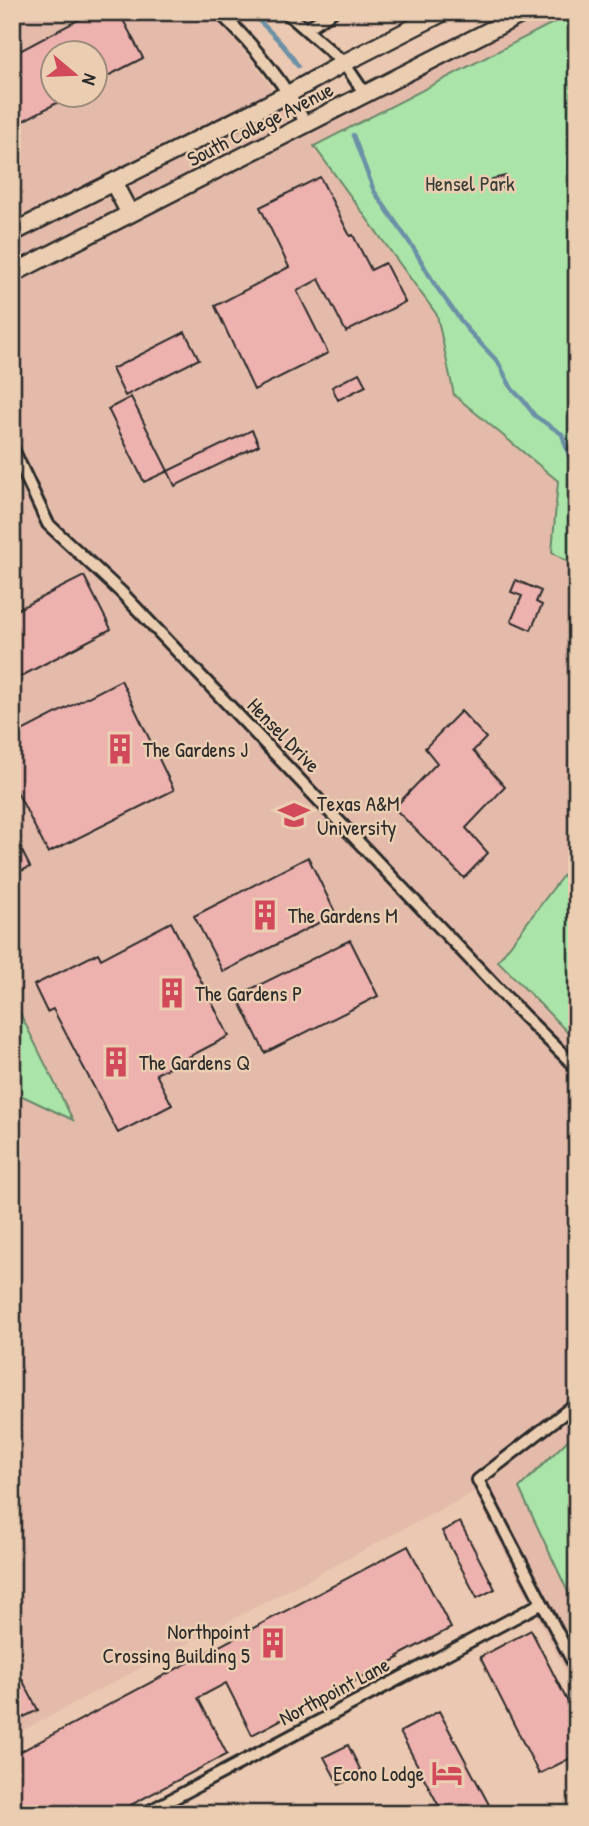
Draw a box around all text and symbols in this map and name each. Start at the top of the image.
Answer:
north arrow [38,38,108,108]
text: N [76,71,104,89]
street label: South College Avenue [182,75,338,173]
park label: Hensel Park [425,169,515,198]
street label: Hensel Drive [241,691,327,779]
building icon: The Gardens J [103,732,137,766]
place label: The Gardens J [143,735,248,764]
place label: Texas A&M University [317,789,400,842]
school or university icon: Texas A&M University [277,798,311,832]
building icon: The Gardens M [248,898,282,932]
place label: The Gardens M [288,901,398,930]
building icon: The Gardens P [155,976,189,1010]
place label: The Gardens P [195,979,302,1008]
building icon: The Gardens Q [99,1045,133,1079]
place label: The Gardens Q [139,1048,250,1077]
place label: Northpoint Crossing Building 5 [103,1617,251,1670]
building icon: Northpoint Crossing Building 5 [256,1626,290,1660]
street label: Northpoint Lane [274,1650,394,1732]
hotel icon: Econo Lodge [430,1756,464,1790]
place label: Econo Lodge [333,1759,424,1788]

